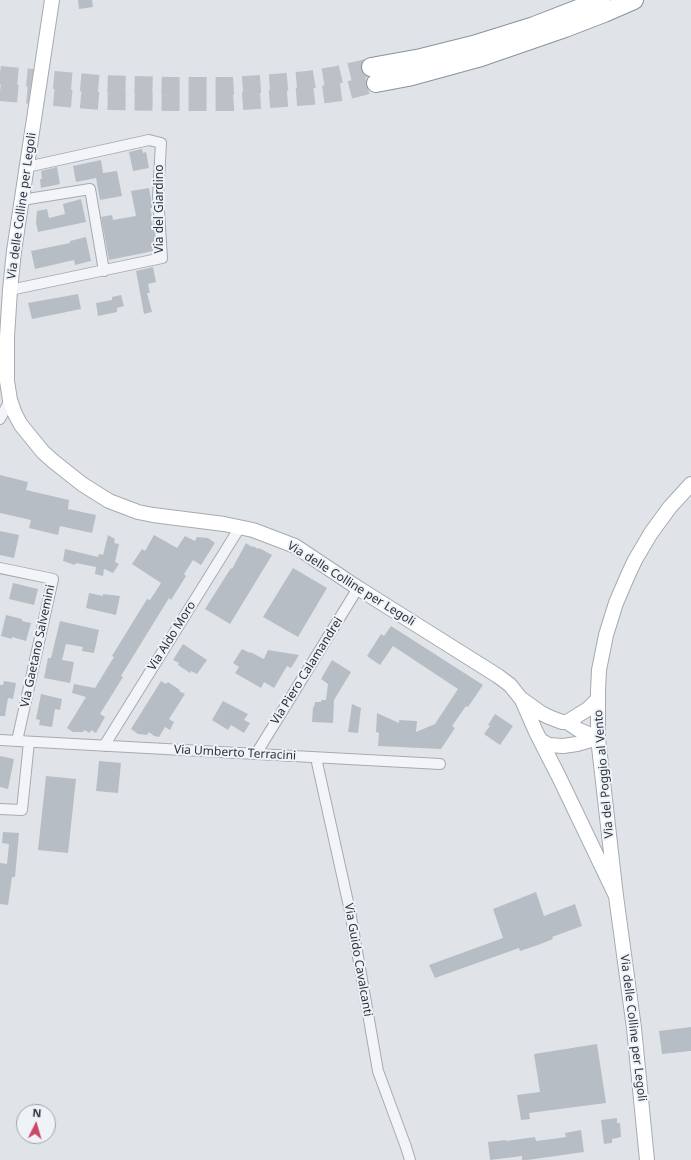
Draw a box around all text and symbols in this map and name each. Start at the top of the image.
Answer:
street label: Via delle Colline per Legoli [5,132,39,280]
street label: Via del Giardino [153,165,167,253]
street label: Via delle Colline per Legoli [284,539,418,629]
street label: Via Gaetano Salvemini [18,583,58,709]
street label: Via Aldo Moro [145,599,199,673]
street label: Via Piero Calamandrei [268,615,346,727]
street label: Via del Poggio al Vento [591,709,617,839]
street label: Via Umberto Terracini [174,743,296,763]
street label: Via Guido Cavalcanti [341,902,375,1018]
street label: Via delle Colline per Legoli [617,954,649,1102]
north arrow [16,1104,56,1144]
text: N [32,1105,42,1120]

